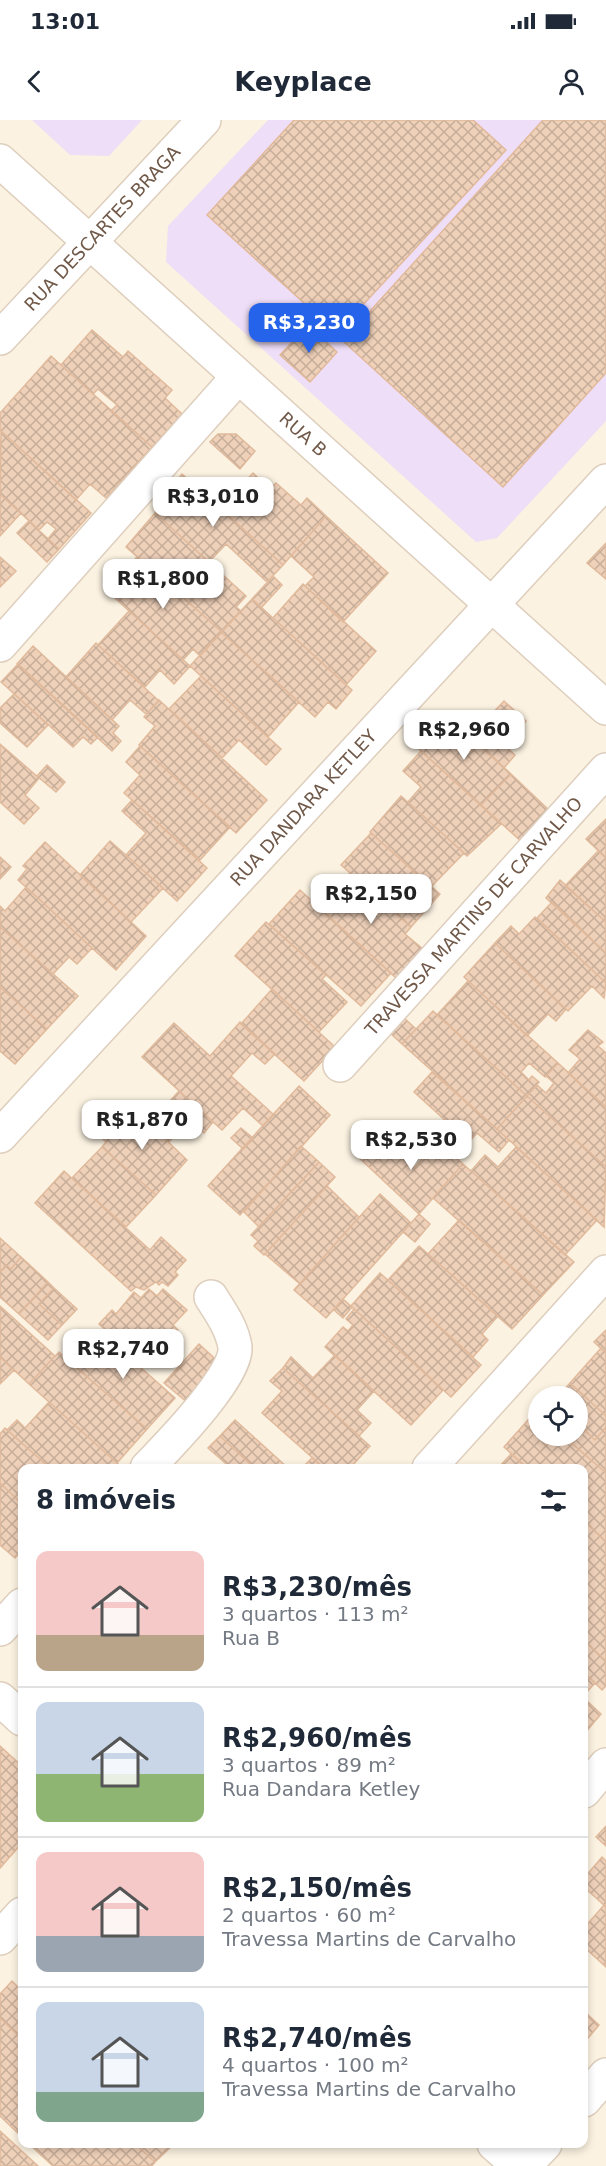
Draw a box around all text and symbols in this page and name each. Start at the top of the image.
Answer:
text: 13:01 [30,9,100,34]
icon: back [18,65,51,98]
icon: person [555,65,588,98]
text: Keyplace [234,66,372,97]
street label: RUA DESCARTES BRAGA [20,141,185,315]
pin: R$3,230 [254,303,364,354]
text: R$3,230 [263,310,355,334]
street label: RUA B [275,407,331,461]
pin: R$3,010 [158,477,268,528]
text: R$3,010 [167,484,259,508]
pin: R$1,800 [108,559,218,610]
text: R$1,800 [117,566,209,590]
pin: R$2,960 [409,710,519,761]
text: R$2,960 [418,717,510,741]
street label: RUA DANDARA KETLEY [226,724,381,890]
street label: TRAVESSA MARTINS DE CARVALHO [360,793,586,1040]
pin: R$2,150 [316,874,426,925]
text: R$2,150 [325,881,417,905]
pin: R$1,870 [87,1100,197,1151]
text: R$1,870 [96,1107,188,1131]
pin: R$2,530 [356,1120,466,1171]
text: R$2,530 [365,1127,457,1151]
pin: R$2,740 [68,1329,178,1380]
text: R$2,740 [77,1336,169,1360]
map controls [528,1386,588,1446]
button: locate [528,1386,588,1446]
icon: filters [537,1484,570,1517]
text: 8 imóveis [36,1485,176,1515]
text: R$3,230/mês [222,1572,412,1602]
icon: home [84,1575,156,1647]
text: 3 quartos · 113 m² [222,1602,409,1626]
text: Rua B [222,1626,280,1650]
text: R$2,960/mês [222,1723,412,1753]
icon: home [84,1726,156,1798]
text: 3 quartos · 89 m² [222,1753,396,1777]
text: Rua Dandara Ketley [222,1777,420,1801]
text: R$2,150/mês [222,1873,412,1903]
icon: home [84,1876,156,1948]
text: 2 quartos · 60 m² [222,1903,396,1927]
text: Travessa Martins de Carvalho [222,1927,516,1951]
text: R$2,740/mês [222,2023,412,2053]
icon: home [84,2026,156,2098]
text: 4 quartos · 100 m² [222,2053,409,2077]
text: Travessa Martins de Carvalho [222,2077,516,2101]

